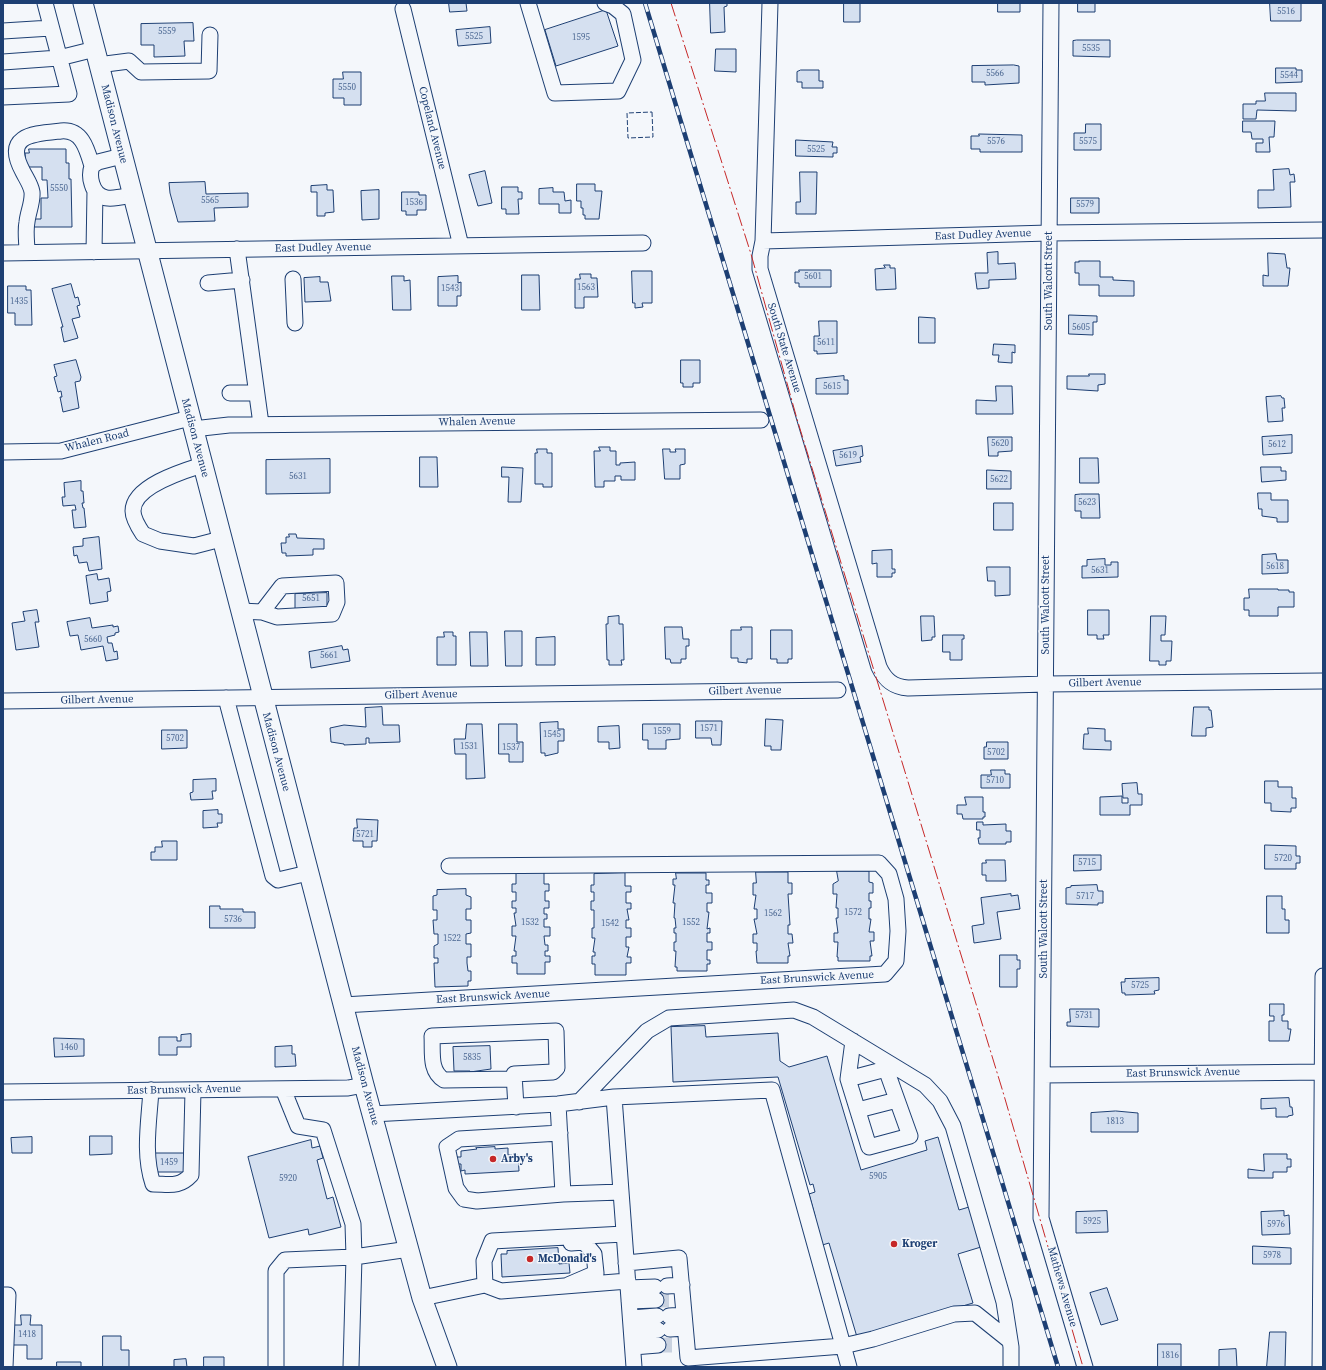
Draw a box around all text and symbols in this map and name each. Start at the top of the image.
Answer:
house number: 5516 [1277,7,1295,17]
house number: 5559 [158,27,176,37]
house number: 5525 [465,32,483,42]
house number: 1595 [572,33,590,43]
house number: 5535 [1082,44,1100,54]
house number: 5566 [986,69,1004,79]
house number: 5544 [1280,71,1298,81]
street label: Madison Avenue [98,83,130,165]
house number: 5550 [338,83,356,93]
street label: Copeland Avenue [415,85,449,171]
house number: 5576 [987,137,1005,147]
house number: 5575 [1079,137,1097,147]
house number: 5525 [807,145,825,155]
house number: 5550 [50,184,68,194]
house number: 5565 [201,196,219,206]
house number: 1536 [405,198,423,208]
house number: 5579 [1076,200,1094,210]
street label: East Dudley Avenue [935,227,1031,243]
street label: South Walcott Street [1042,232,1056,330]
street label: East Dudley Avenue [275,241,371,255]
house number: 5601 [804,272,822,282]
house number: 1563 [577,283,595,293]
house number: 1543 [441,284,459,294]
house number: 1435 [10,297,28,307]
street label: South State Avenue [764,301,804,395]
house number: 5605 [1072,323,1090,333]
house number: 5611 [817,338,835,348]
house number: 5615 [823,382,841,392]
street label: Madison Avenue [178,397,212,479]
street label: Whalen Avenue [438,415,516,429]
street label: Whalen Road [63,427,131,455]
house number: 5620 [991,439,1009,449]
house number: 5612 [1268,440,1286,450]
house number: 5619 [839,451,857,461]
house number: 5631 [289,472,307,482]
house number: 5622 [990,475,1008,485]
house number: 5623 [1078,498,1096,508]
street label: South Walcott Street [1039,556,1053,654]
house number: 5618 [1266,562,1284,572]
house number: 5631 [1091,566,1109,576]
house number: 5651 [302,594,320,604]
house number: 5660 [84,635,102,645]
house number: 5661 [320,651,338,661]
street label: Gilbert Avenue [1068,676,1142,690]
street label: Gilbert Avenue [708,684,782,698]
street label: Gilbert Avenue [384,688,458,702]
street label: Gilbert Avenue [60,693,134,707]
street label: Madison Avenue [259,711,293,793]
house number: 1571 [700,724,718,734]
house number: 1559 [653,727,671,737]
house number: 1545 [543,730,561,740]
house number: 5702 [166,734,184,744]
house number: 1531 [460,742,478,752]
house number: 1537 [502,743,520,753]
house number: 5702 [987,748,1005,758]
house number: 5710 [986,776,1004,786]
house number: 5721 [356,830,374,840]
house number: 5720 [1274,854,1292,864]
house number: 5715 [1078,858,1096,868]
street label: South Walcott Street [1037,880,1051,978]
house number: 5717 [1076,892,1094,902]
house number: 1572 [844,908,862,918]
house number: 1562 [764,909,782,919]
house number: 5736 [224,915,242,925]
house number: 1532 [521,918,539,928]
house number: 1552 [682,918,700,928]
house number: 1542 [601,919,619,929]
house number: 1522 [443,934,461,944]
street label: East Brunswick Avenue [760,968,874,988]
house number: 5725 [1131,981,1149,991]
street label: East Brunswick Avenue [436,987,550,1007]
house number: 5731 [1075,1011,1093,1021]
house number: 1460 [60,1043,78,1053]
street label: Madison Avenue [348,1045,382,1127]
house number: 5835 [463,1053,481,1063]
street label: East Brunswick Avenue [1126,1065,1240,1081]
street label: East Brunswick Avenue [127,1082,241,1098]
house number: 1813 [1106,1117,1124,1127]
place label: Arby's [501,1152,533,1166]
marker: Arby's [488,1154,498,1164]
house number: 1459 [160,1158,178,1168]
house number: 5905 [869,1172,887,1182]
house number: 5920 [279,1174,297,1184]
house number: 5925 [1083,1217,1101,1227]
house number: 5976 [1267,1220,1285,1230]
place label: Kroger [902,1237,937,1251]
marker: Kroger [889,1239,899,1249]
street label: Mathews Avenue [1044,1245,1080,1329]
house number: 5978 [1263,1251,1281,1261]
place label: McDonald's [538,1252,596,1266]
marker: McDonald's [525,1254,535,1264]
house number: 1418 [18,1330,36,1340]
house number: 1816 [1161,1351,1179,1361]

